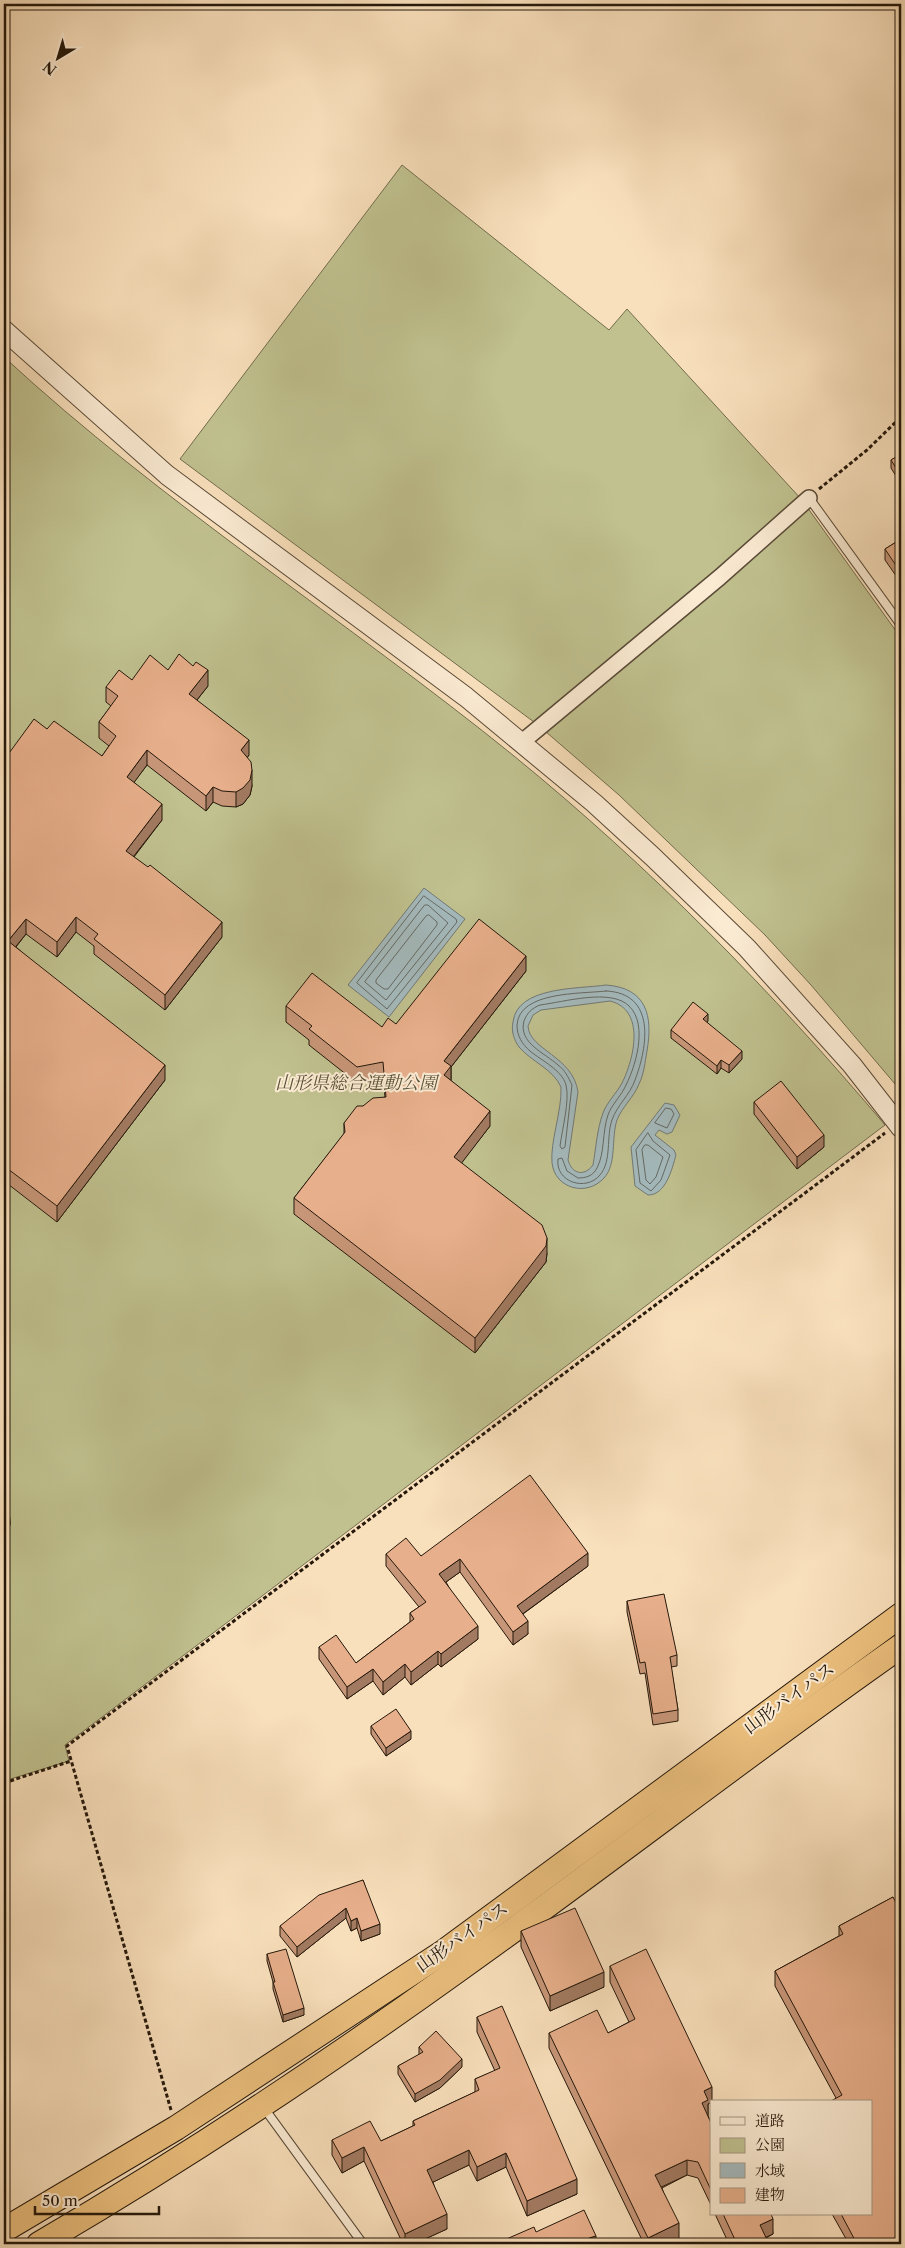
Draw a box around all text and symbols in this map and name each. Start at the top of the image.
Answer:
north arrow [32,32,82,82]
text: N [40,57,60,79]
park label: 山形県総合運動公園 [275,1072,440,1094]
street label: 山形バイパス [739,1657,839,1739]
street label: 山形バイパス [412,1897,512,1977]
legend [710,2100,872,2216]
text: 道路 [755,2111,785,2130]
text: 公園 [755,2135,785,2154]
text: 水域 [755,2161,785,2180]
scale bar [35,2183,159,2215]
text: 建物 [755,2185,785,2204]
text: 50 m [42,2191,78,2210]

